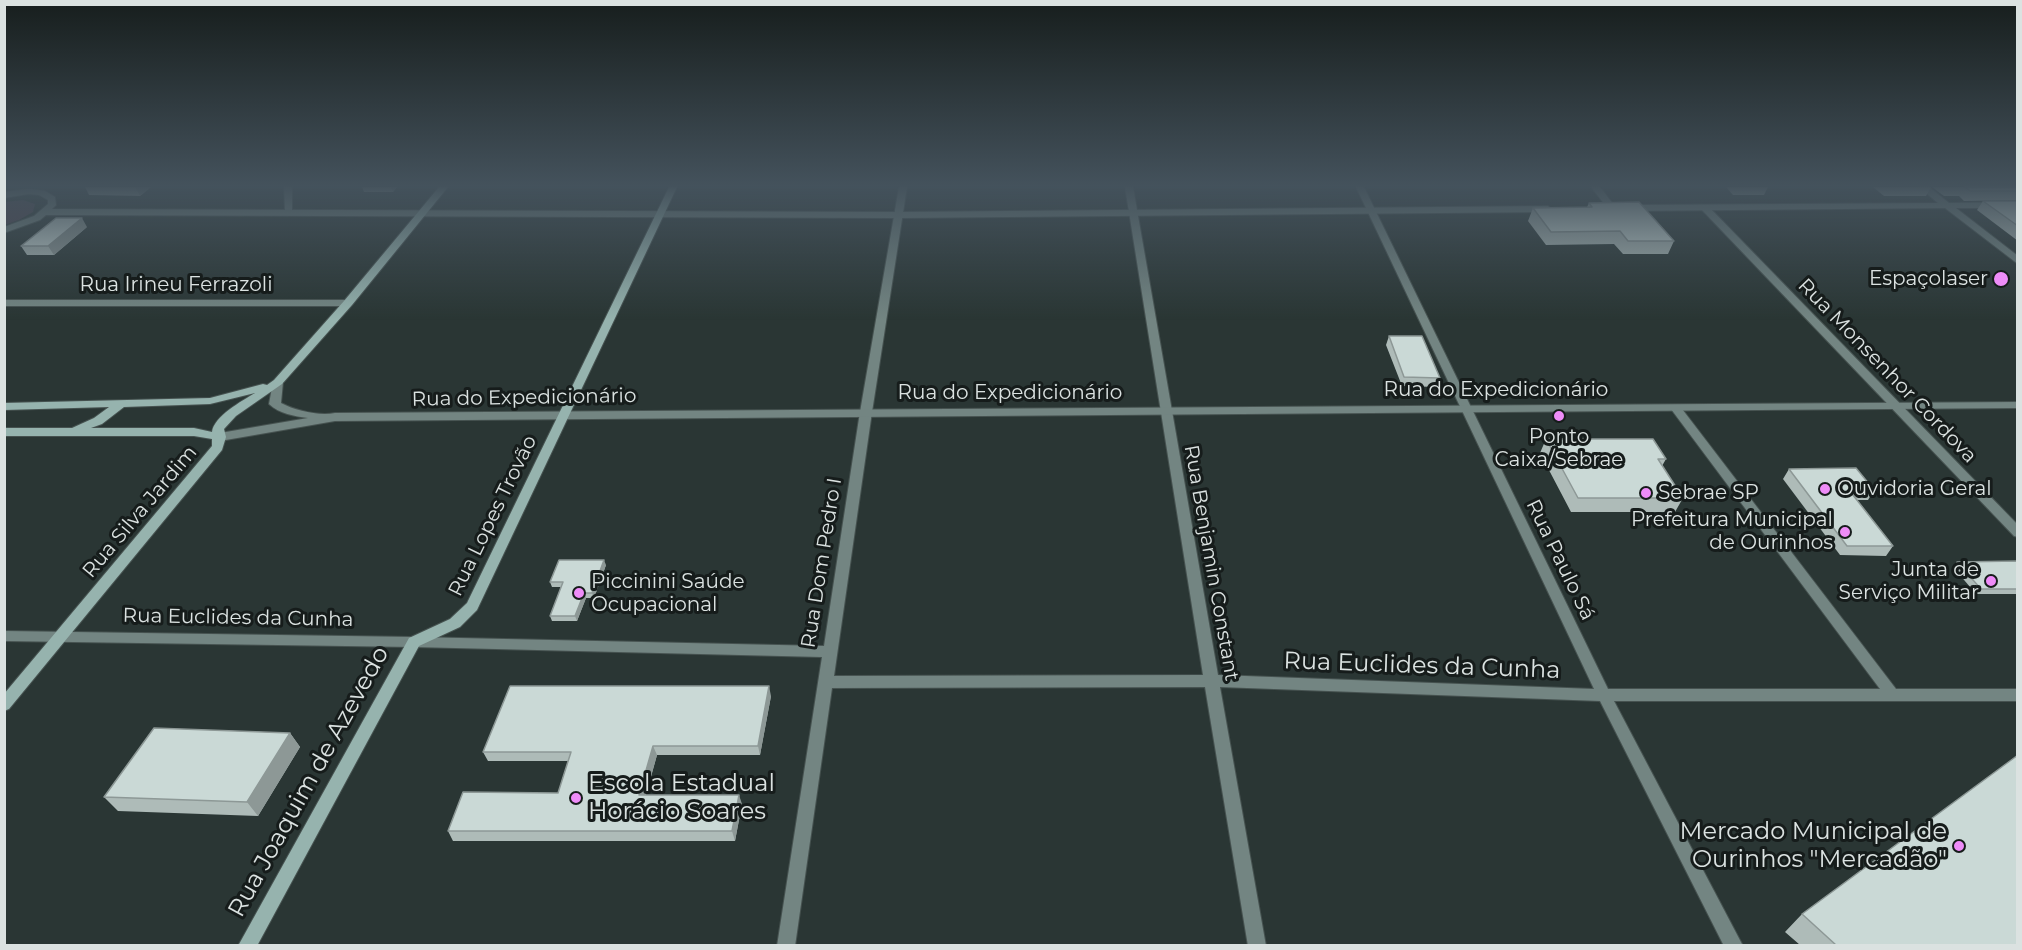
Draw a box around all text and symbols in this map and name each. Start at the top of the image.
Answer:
place label: Espaçolaser [1869,267,1988,291]
marker: Espaçolaser [1992,270,2010,288]
street label: Rua Irineu Ferrazoli [79,273,273,297]
street label: Rua Monsenhor Cordova [1793,274,1981,468]
street label: Rua do Expedicionário [1384,378,1608,402]
street label: Rua do Expedicionário [898,381,1122,405]
street label: Rua do Expedicionário [411,384,637,412]
marker: Ponto Caixa/Sebrae [1552,409,1566,423]
place label: Ponto Caixa/Sebrae [1495,425,1623,472]
street label: Rua Lopes Trovão [444,432,542,600]
street label: Rua Silva Jardim [78,441,202,583]
street label: Rua Benjamin Constant [1178,443,1244,683]
street label: Rua Dom Pedro I [797,476,847,650]
place label: Ouvidoria Geral [1837,477,1992,501]
place label: Sebrae SP [1658,481,1759,505]
marker: Ouvidoria Geral [1818,482,1832,496]
marker: Sebrae SP [1639,486,1653,500]
street label: Rua Paulo Sá [1520,496,1600,624]
place label: Prefeitura Municipal de Ourinhos [1631,508,1833,555]
marker: Prefeitura Municipal de Ourinhos [1838,525,1852,539]
place label: Junta de Serviço Militar [1839,558,1979,605]
place label: Piccinini Saúde Ocupacional [591,570,745,617]
marker: Junta de Serviço Militar [1984,574,1998,588]
marker: Piccinini Saúde Ocupacional [572,586,586,600]
street label: Rua Euclides da Cunha [122,604,354,632]
street label: Rua Joaquim de Azevedo [223,642,395,922]
street label: Rua Euclides da Cunha [1283,647,1561,685]
place label: Escola Estadual Horácio Soares [588,770,775,826]
marker: Escola Estadual Horácio Soares [569,791,583,805]
place label: Mercado Municipal de Ourinhos "Mercadão" [1680,818,1947,874]
marker: Mercado Municipal de Ourinhos "Mercadão" [1952,839,1966,853]

